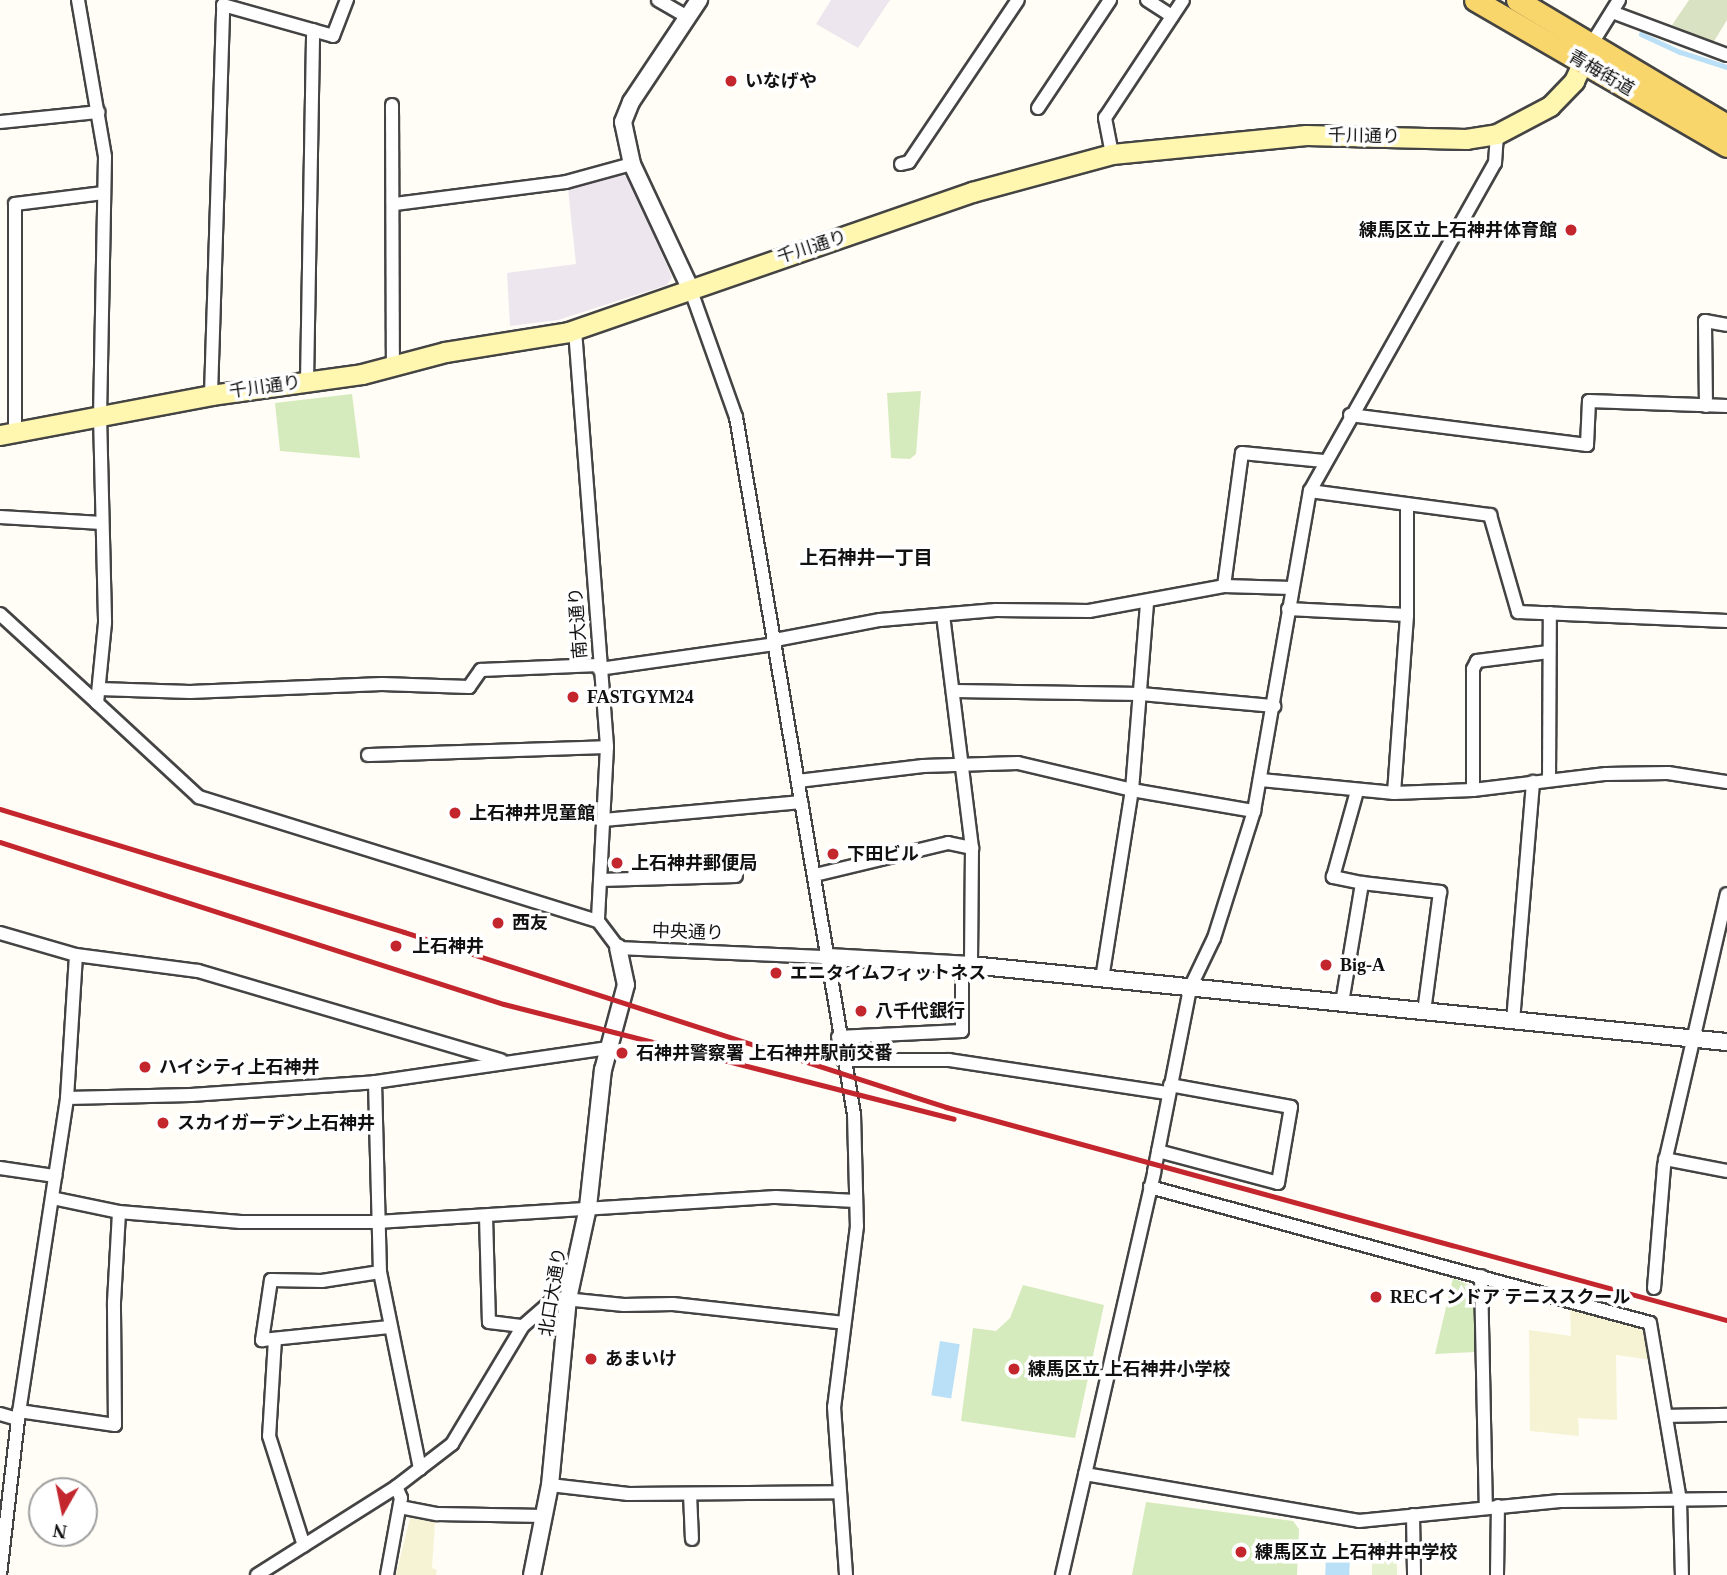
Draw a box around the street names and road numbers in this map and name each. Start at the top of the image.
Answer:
street label: 青梅街道 [1564,46,1638,100]
street label: 千川通り [1328,125,1400,147]
street label: 千川通り [774,226,850,268]
street label: 千川通り [228,371,302,403]
street label: 南大通り [565,586,591,660]
street label: 中央通り [652,920,724,944]
street label: 北口大通り [535,1246,571,1338]

